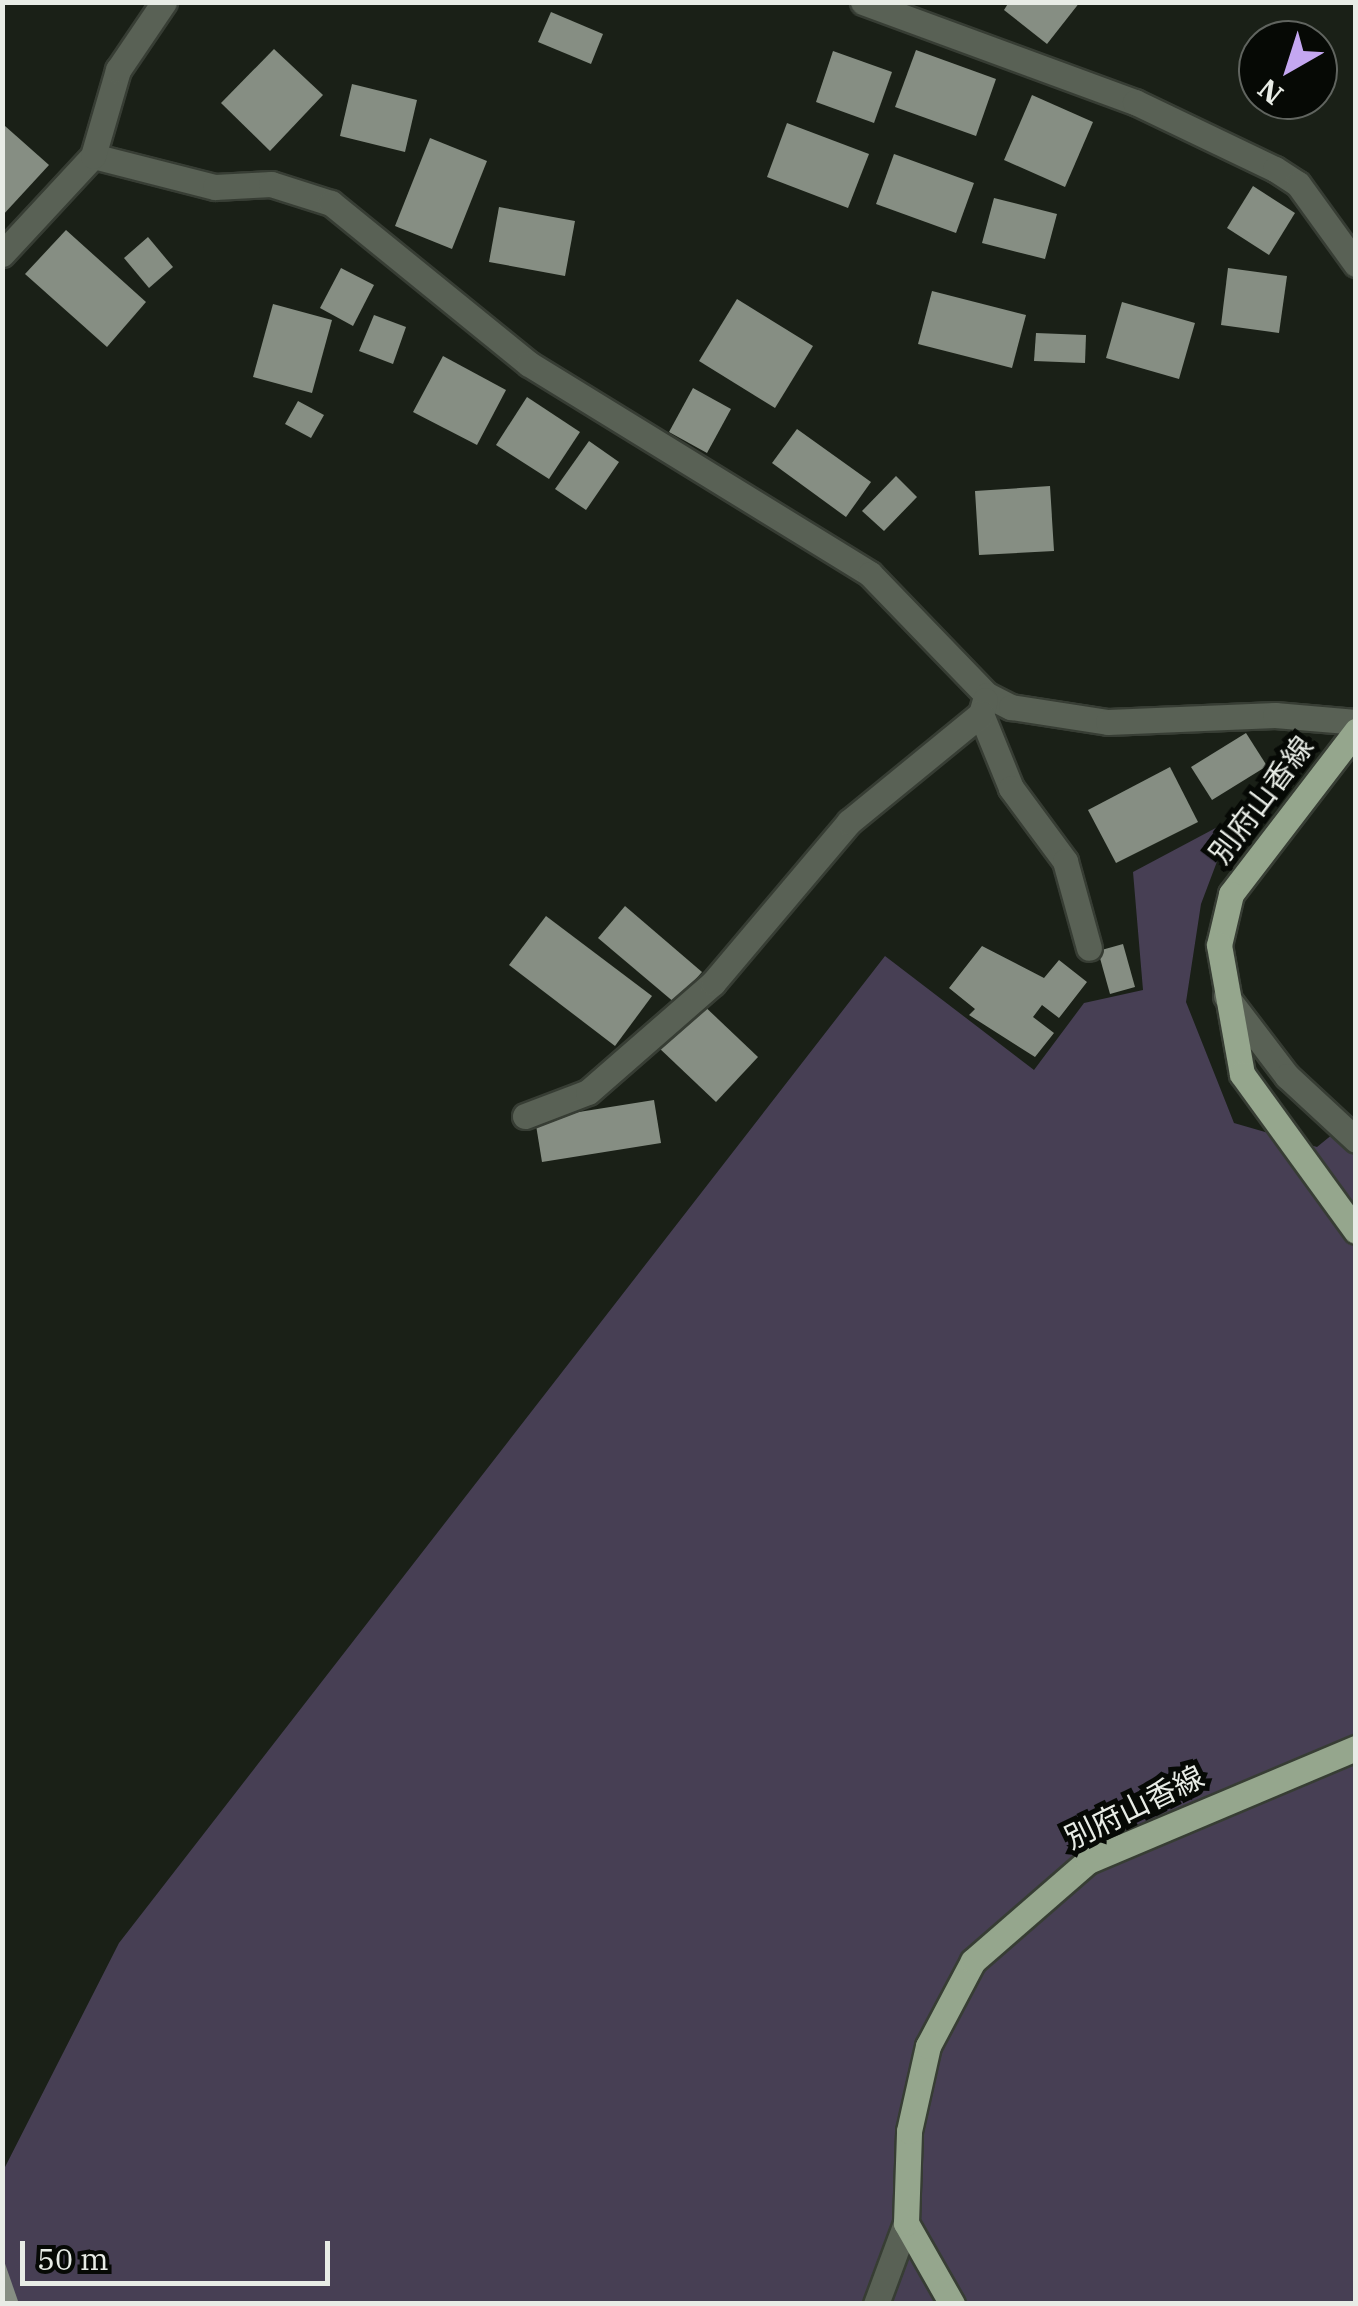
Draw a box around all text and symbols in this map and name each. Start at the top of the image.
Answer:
north arrow [1238,20,1338,120]
text: N [1250,71,1290,113]
street label: 別府山香線 [1201,729,1321,871]
street label: 別府山香線 [1059,1758,1209,1856]
scale bar [25,2221,335,2283]
text: 50 m [37,2239,109,2278]

